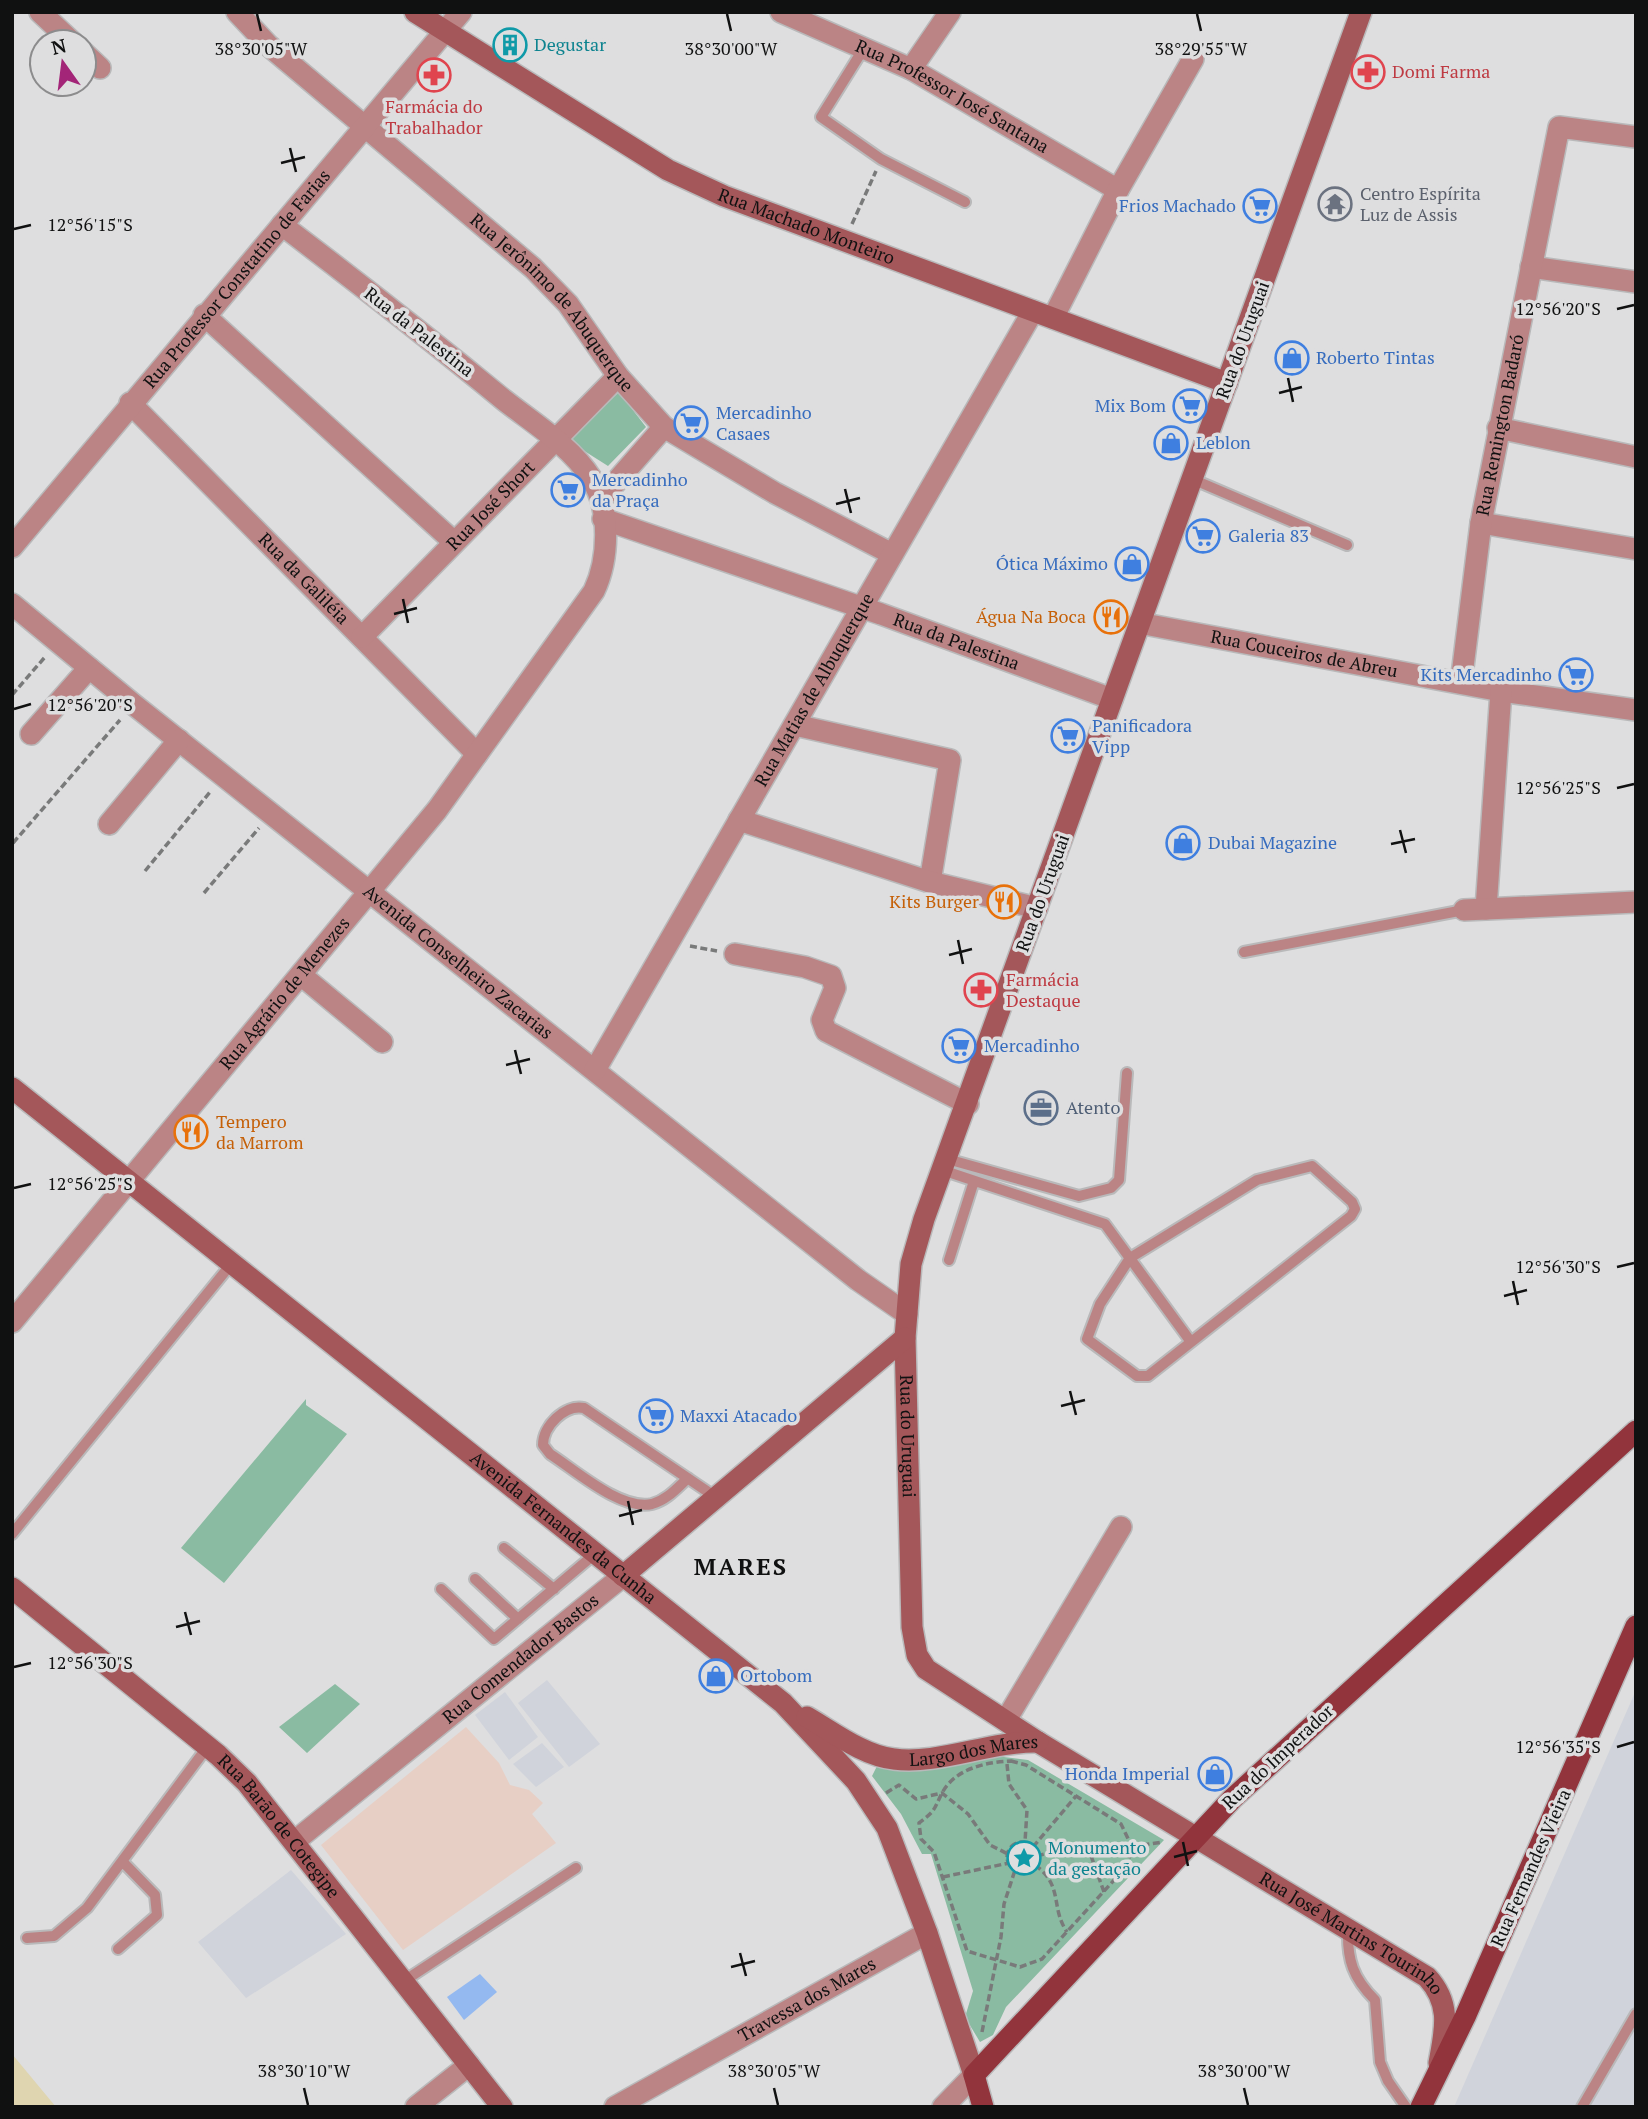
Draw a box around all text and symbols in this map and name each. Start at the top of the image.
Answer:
building icon: Degustar [491,26,529,64]
north arrow [28,28,98,98]
text: N [49,32,69,60]
place label: Degustar [534,32,606,56]
street label: Rua Professor José Santana [852,33,1054,158]
text: 38°30'05"W [215,36,308,60]
text: 38°30'00"W [685,36,778,60]
text: 38°29'55"W [1155,36,1248,60]
pharmacy icon: Domi Farma [1349,53,1387,91]
pharmacy icon: Farmácia do Trabalhador [415,56,453,94]
place label: Domi Farma [1392,59,1490,83]
place label: Farmácia do Trabalhador [385,94,483,139]
street label: Rua Professor Constatino de Farias [137,164,335,393]
place label: Centro Espírita Luz de Assis [1360,181,1481,226]
street label: Rua Machado Monteiro [715,182,899,270]
temple icon: Centro Espírita Luz de Assis [1316,185,1354,223]
supermarket icon: Frios Machado [1241,187,1279,225]
place label: Frios Machado [1119,193,1236,217]
street label: Rua Jerônimo de Abuquerque [466,207,640,397]
text: 12°56'15"S [47,212,133,236]
street label: Rua do Uruguai [1210,278,1274,402]
street label: Rua da Palestina [360,281,479,382]
text: 12°56'20"S [1515,296,1601,320]
street label: Rua Remington Badaró [1470,332,1529,518]
shop icon: Roberto Tintas [1273,339,1311,377]
place label: Roberto Tintas [1316,345,1435,369]
supermarket icon: Mix Bom [1171,387,1209,425]
place label: Mix Bom [1095,393,1166,417]
place label: Mercadinho Casaes [716,400,812,445]
supermarket icon: Mercadinho Casaes [672,404,710,442]
shop icon: Leblon [1152,424,1190,462]
place label: Leblon [1196,430,1251,454]
street label: Rua José Short [441,455,540,555]
place label: Mercadinho da Praça [592,467,688,512]
supermarket icon: Mercadinho da Praça [549,471,587,509]
supermarket icon: Galeria 83 [1184,517,1222,555]
place label: Galeria 83 [1228,523,1309,547]
street label: Rua da Galiléia [254,527,355,629]
shop icon: Ótica Máximo [1113,545,1151,583]
place label: Ótica Máximo [996,551,1108,575]
street label: Rua Matias de Albuquerque [748,588,879,790]
restaurant icon: Água Na Boca [1092,598,1130,636]
place label: Água Na Boca [976,604,1086,628]
street label: Rua da Palestina [890,607,1023,675]
street label: Rua Couceiros de Abreu [1209,624,1400,682]
supermarket icon: Kits Mercadinho [1557,656,1595,694]
place label: Kits Mercadinho [1420,662,1552,686]
text: 12°56'20"S [47,692,133,716]
place label: Panificadora Vipp [1092,713,1192,758]
supermarket icon: Panificadora Vipp [1049,717,1087,755]
text: 12°56'25"S [1515,775,1601,799]
shop icon: Dubai Magazine [1164,824,1202,862]
place label: Dubai Magazine [1208,830,1337,854]
street label: Rua do Uruguai [1010,831,1074,955]
street label: Avenida Conselheiro Zacarias [359,879,558,1044]
restaurant icon: Kits Burger [985,883,1023,921]
place label: Kits Burger [889,889,979,913]
street label: Rua Agrário de Menezes [213,911,354,1074]
place label: Farmácia Destaque [1006,967,1081,1012]
pharmacy icon: Farmácia Destaque [962,971,1000,1009]
supermarket icon: Mercadinho [940,1027,978,1065]
place label: Mercadinho [984,1033,1080,1057]
office icon: Atento [1022,1089,1060,1127]
place label: Atento [1066,1095,1121,1119]
place label: Tempero da Marrom [216,1109,304,1154]
restaurant icon: Tempero da Marrom [172,1113,210,1151]
text: 12°56'25"S [47,1171,133,1195]
text: 12°56'30"S [1515,1254,1601,1278]
street label: Rua do Uruguai [895,1374,922,1498]
supermarket icon: Maxxi Atacado [637,1397,675,1435]
place label: Maxxi Atacado [680,1403,797,1427]
street label: Avenida Fernandes da Cunha [466,1445,662,1608]
district label: MARES [694,1550,788,1582]
street label: Rua Comendador Bastos [437,1588,603,1728]
text: 12°56'30"S [47,1650,133,1674]
shop icon: Ortobom [697,1657,735,1695]
place label: Ortobom [740,1663,813,1687]
street label: Rua do Imperador [1217,1698,1338,1814]
street label: Largo dos Mares [909,1729,1038,1771]
text: 12°56'35"S [1515,1734,1601,1758]
street label: Rua Barão de Cotegipe [213,1748,346,1903]
shop icon: Honda Imperial [1196,1755,1234,1793]
place label: Honda Imperial [1065,1761,1190,1785]
street label: Rua Fernandes Vieira [1484,1785,1576,1950]
place label: Monumento da gestação [1048,1835,1147,1880]
place icon: Monumento da gestação [1005,1839,1043,1877]
street label: Rua José Martins Tourinho [1256,1866,1450,1999]
street label: Travessa dos Mares [733,1951,880,2047]
text: 38°30'10"W [258,2058,351,2082]
text: 38°30'05"W [728,2058,821,2082]
text: 38°30'00"W [1198,2058,1291,2082]

